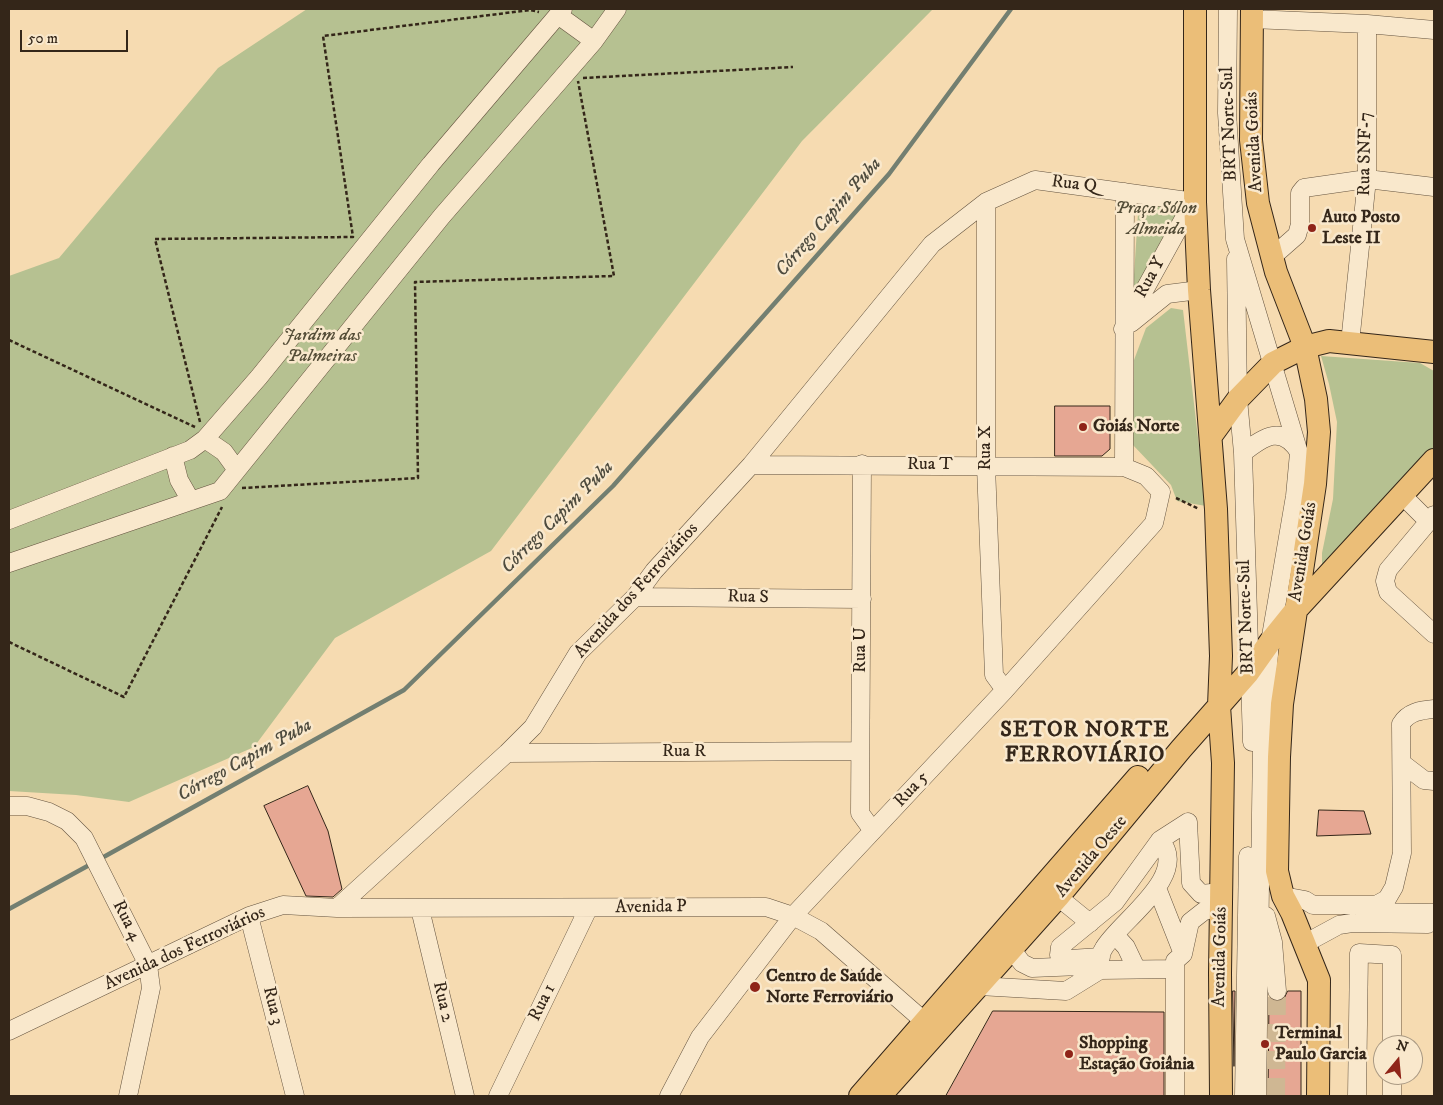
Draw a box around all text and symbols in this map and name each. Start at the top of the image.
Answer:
scale bar [22,20,130,52]
text: 50 m [28,29,58,48]
street label: BRT Norte-Sul [1217,66,1243,182]
street label: Avenida Goiás [1242,91,1268,193]
street label: Rua SNF-7 [1354,112,1378,196]
water label: Córrego Capim Puba [771,154,887,282]
street label: Rua Q [1050,172,1098,198]
park label: Praça Sólon Almeida [1115,198,1197,240]
place label: Auto Posto Leste II [1322,207,1400,250]
marker: Auto Posto Leste II [1306,222,1318,234]
street label: Rua Y [1131,254,1171,302]
park label: Jardim das Palmeiras [283,325,361,368]
place label: Goiás Norte [1093,416,1180,438]
marker: Goiás Norte [1077,421,1089,433]
street label: Rua X [975,425,997,471]
street label: Rua T [907,454,953,476]
water label: Córrego Capim Puba [497,457,619,579]
street label: Avenida Goiás [1285,501,1323,603]
street label: Avenida dos Ferroviários [570,519,704,663]
street label: BRT Norte-Sul [1234,559,1260,675]
street label: Rua S [727,587,769,609]
street label: Rua U [850,627,872,673]
water label: Córrego Capim Puba [174,715,316,807]
district label: SETOR NORTE FERROVIÁRIO [999,718,1171,769]
street label: Rua R [662,741,706,763]
street label: Rua 5 [890,768,934,812]
street label: Avenida Oeste [1051,812,1133,902]
street label: Rua 4 [107,897,145,945]
street label: Avenida P [615,897,687,919]
street label: Avenida dos Ferroviários [101,902,269,996]
street label: Avenida Goiás [1209,907,1233,1007]
place label: Centro de Saúde Norte Ferroviário [766,966,893,1009]
street label: Rua 2 [427,980,457,1024]
marker: Centro de Saúde Norte Ferroviário [748,980,762,994]
street label: Rua 1 [525,981,561,1025]
street label: Rua 3 [257,985,287,1027]
place label: Terminal Paulo Garcia [1275,1023,1367,1066]
place label: Shopping Estação Goiânia [1079,1033,1194,1076]
north arrow [1373,1035,1423,1085]
text: N [1394,1036,1410,1057]
marker: Terminal Paulo Garcia [1259,1038,1271,1050]
marker: Shopping Estação Goiânia [1063,1048,1075,1060]

